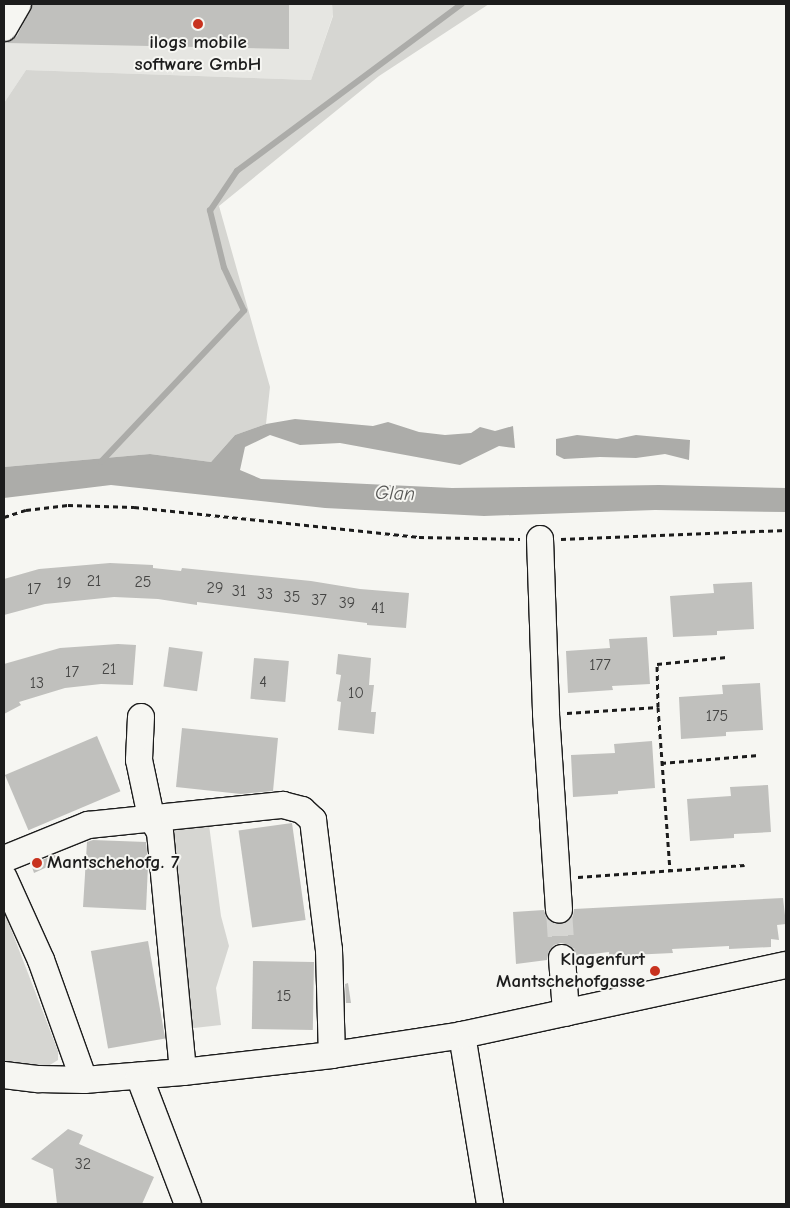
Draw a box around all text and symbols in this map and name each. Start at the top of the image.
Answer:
marker: ilogs mobile software GmbH [192,18,204,30]
place label: ilogs mobile software GmbH [135,32,261,76]
water label: Glan [375,480,415,506]
house number: 21 [87,571,101,591]
house number: 25 [134,572,152,592]
house number: 19 [57,573,71,593]
house number: 29 [207,578,223,598]
house number: 17 [27,579,41,599]
house number: 31 [232,581,246,601]
house number: 33 [257,584,273,604]
house number: 35 [284,587,300,607]
house number: 37 [311,590,327,610]
house number: 39 [339,593,355,613]
house number: 41 [371,598,385,618]
house number: 177 [589,655,611,675]
house number: 21 [102,659,116,679]
house number: 17 [65,662,79,682]
house number: 4 [259,672,267,692]
house number: 13 [30,673,44,693]
house number: 10 [348,683,364,703]
house number: 175 [706,706,728,726]
place label: Mantschehofg. 7 [47,852,180,874]
marker: Mantschehofg. 7 [31,857,43,869]
place label: Klagenfurt Mantschehofgasse [496,949,645,993]
marker: Klagenfurt Mantschehofgasse [649,965,661,977]
house number: 15 [276,986,292,1006]
house number: 32 [75,1154,91,1174]

